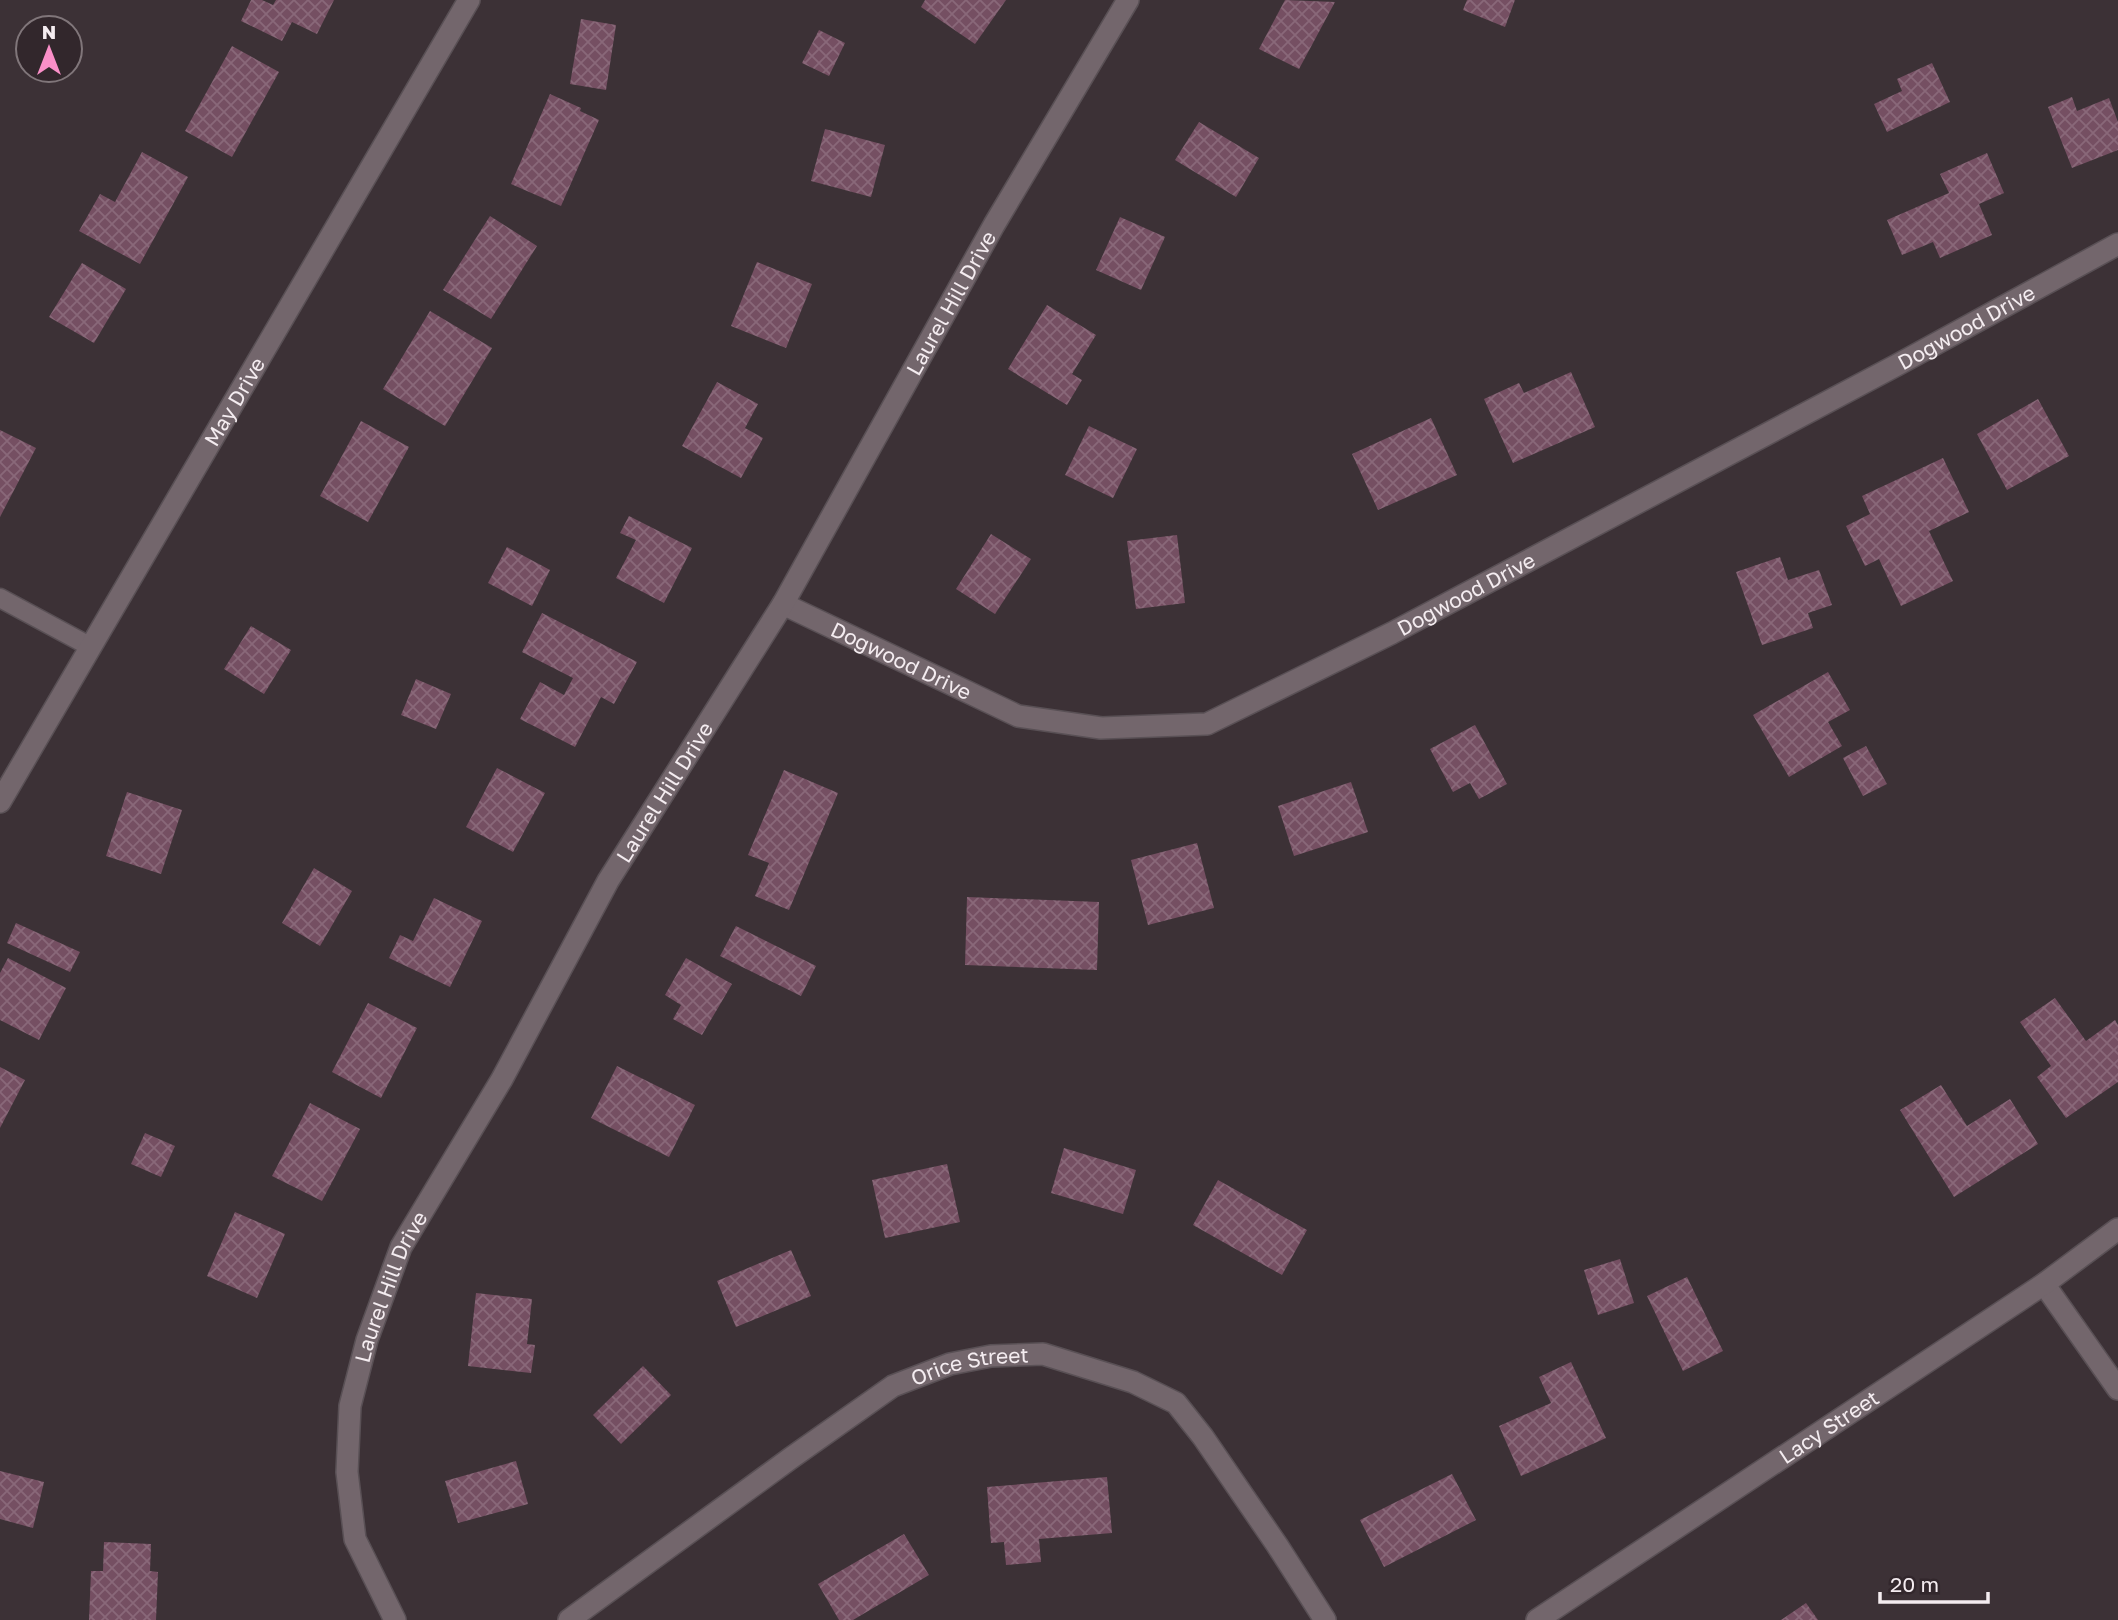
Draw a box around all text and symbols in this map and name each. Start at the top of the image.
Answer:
north arrow [14,14,84,84]
text: N [42,20,56,43]
street label: Laurel Hill Drive [900,226,1001,380]
street label: Dogwood Drive [1893,279,2039,375]
street label: May Drive [198,352,270,451]
street label: Dogwood Drive [1392,547,1539,641]
street label: Dogwood Drive [827,616,976,705]
street label: Laurel Hill Drive [610,717,718,867]
street label: Laurel Hill Drive [349,1206,433,1365]
street label: Orice Street [907,1342,1029,1391]
street label: Lacy Street [1774,1384,1884,1469]
scale bar [1880,1560,1988,1604]
text: 20 m [1890,1571,1939,1597]

